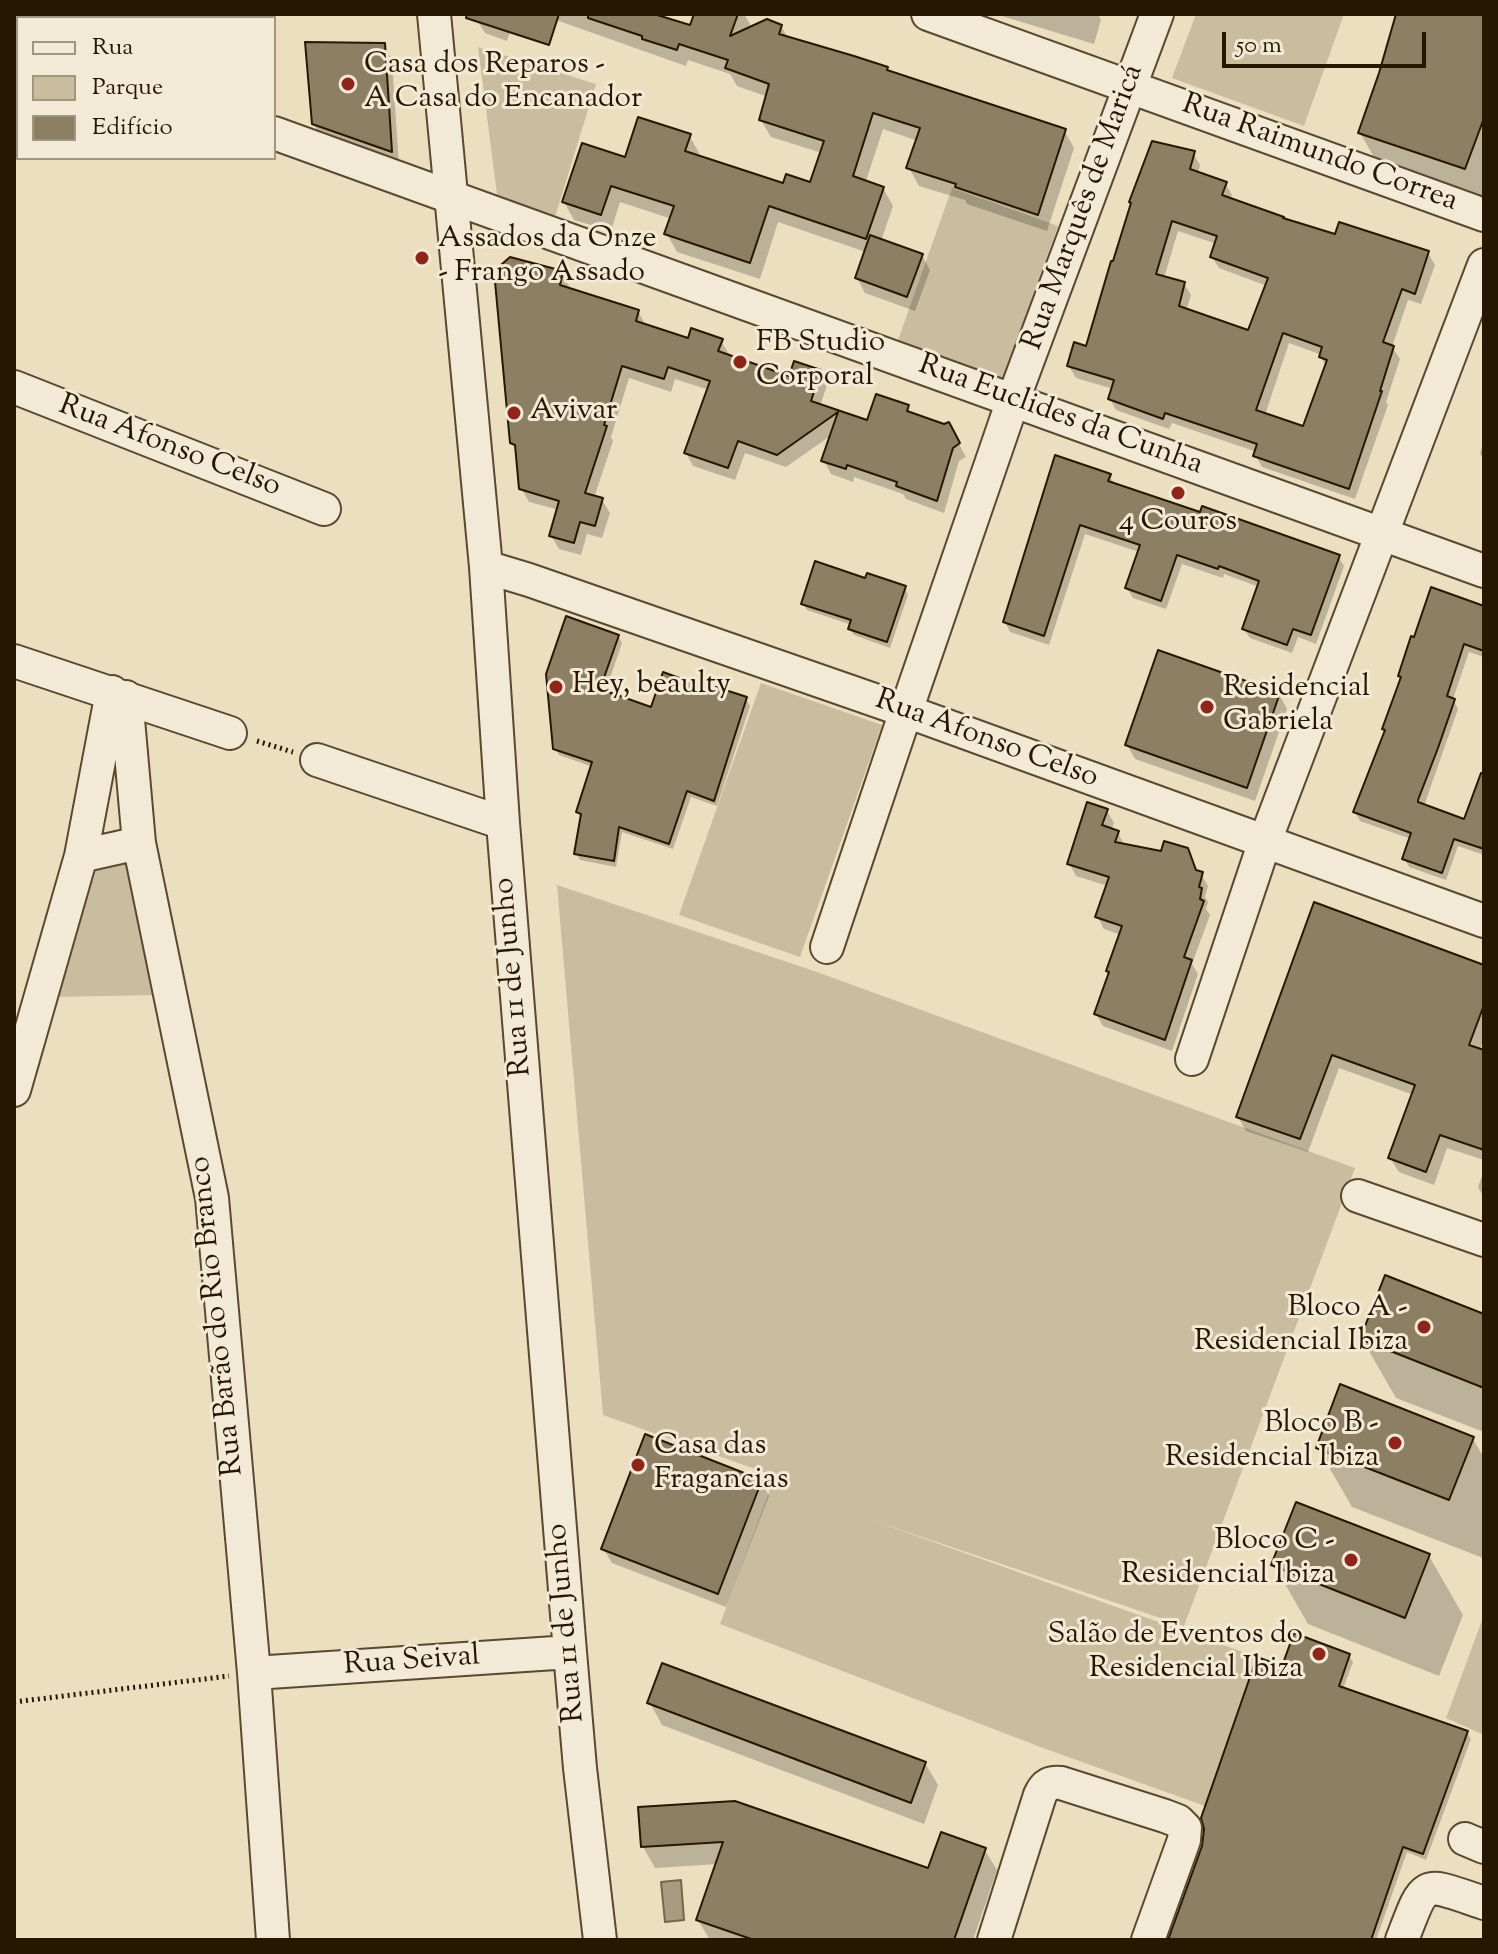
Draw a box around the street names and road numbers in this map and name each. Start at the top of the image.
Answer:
street label: Rua Marquês de Maricá [1017,60,1153,356]
street label: Rua Raimundo Correa [1176,88,1462,222]
street label: Rua Euclides da Cunha [913,349,1207,485]
street label: Rua Afonso Celso [53,389,285,507]
street label: Rua Afonso Celso [870,684,1102,798]
street label: Rua 11 de Junho [488,876,542,1078]
street label: Rua Barão do Rio Branco [184,1154,254,1478]
street label: Rua 11 de Junho [541,1522,595,1724]
street label: Rua Seival [343,1640,481,1686]

